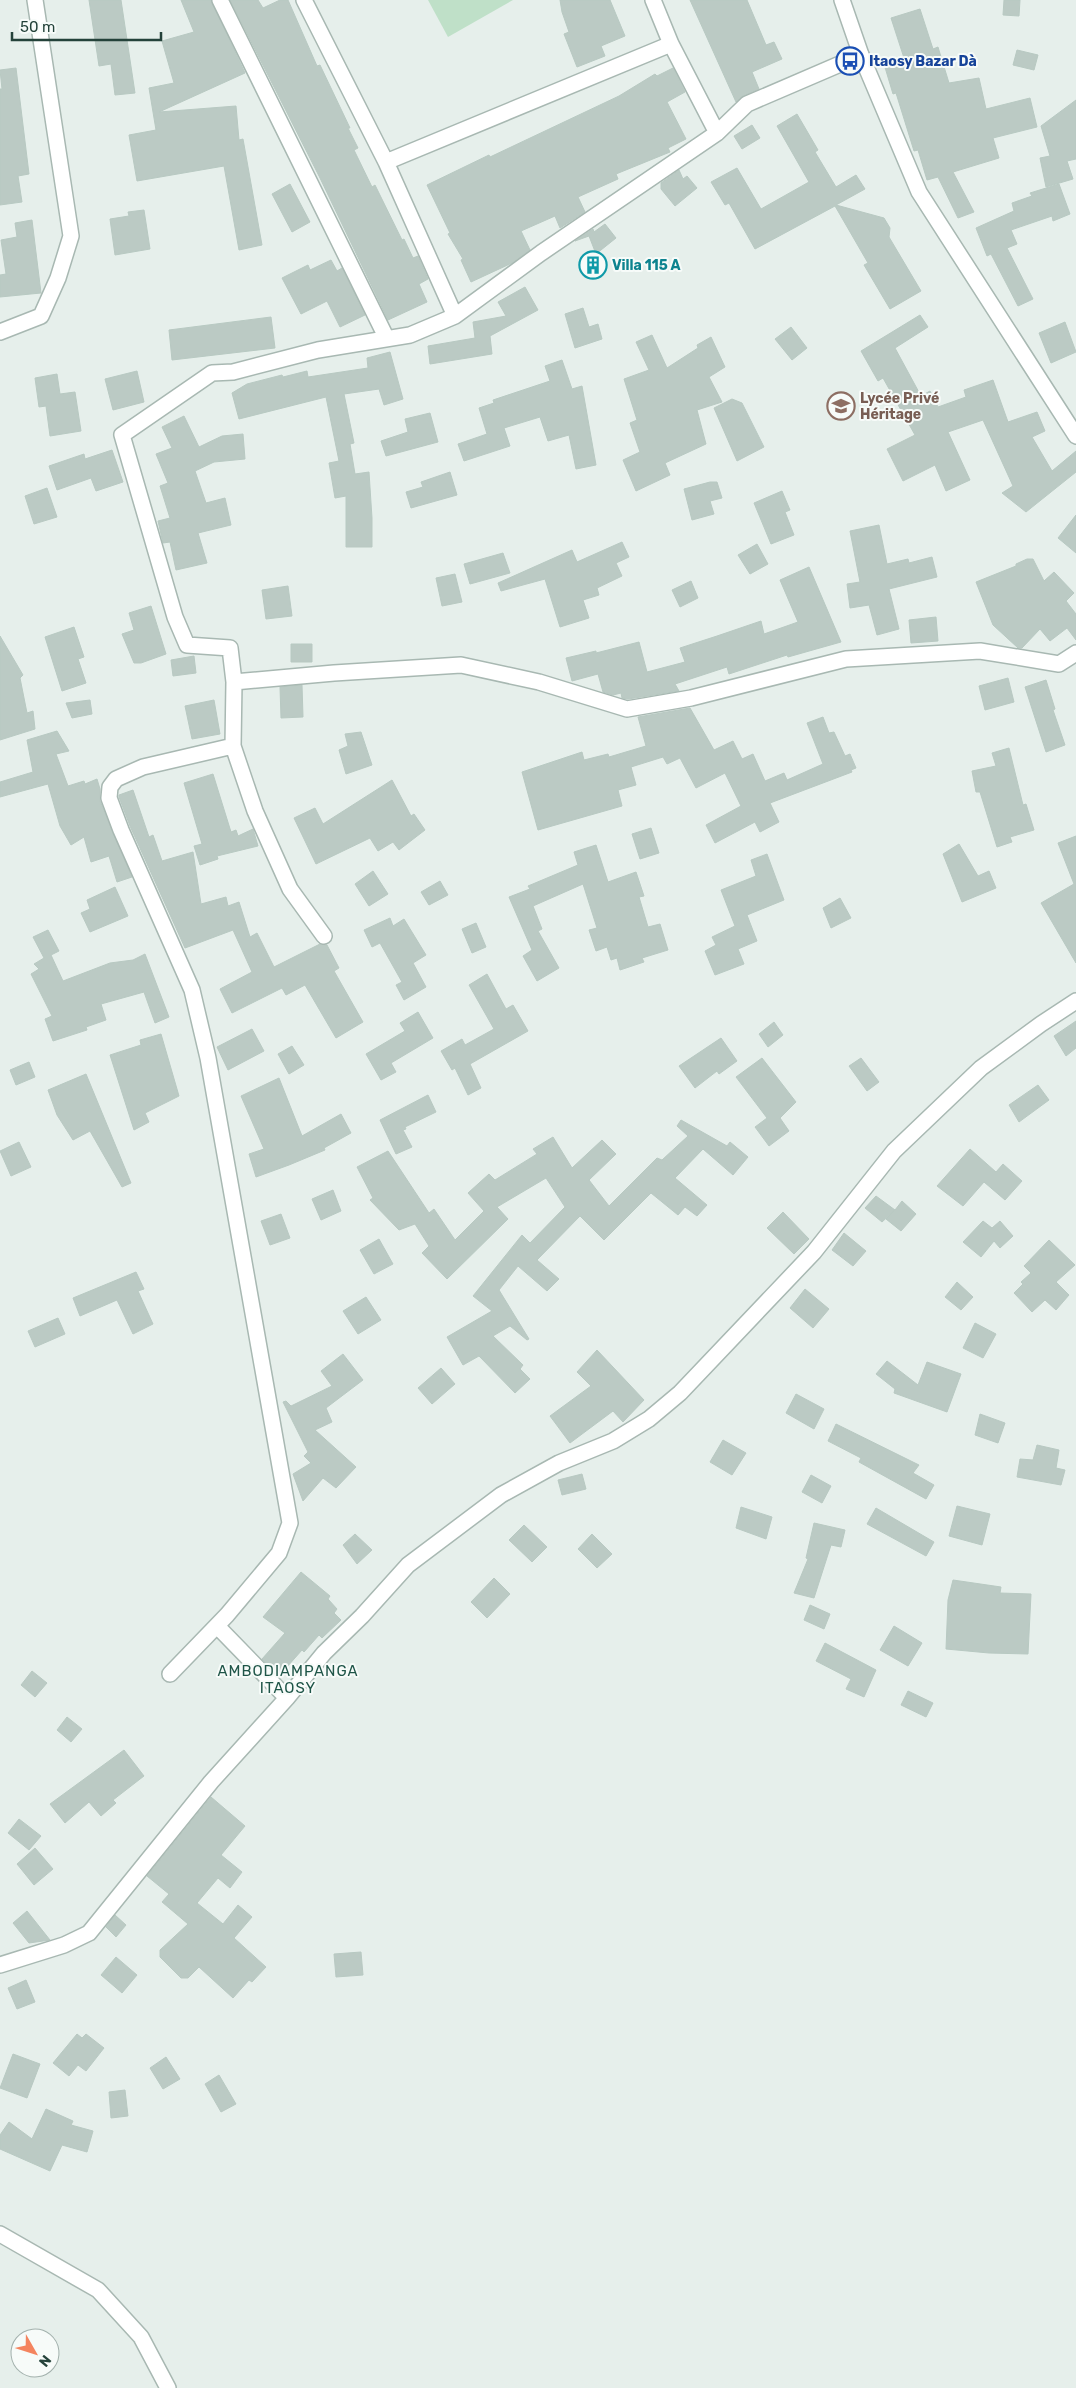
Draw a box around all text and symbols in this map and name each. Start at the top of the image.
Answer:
scale bar [12,10,161,42]
text: 50 m [20,18,55,36]
bus stop icon: Itaosy Bazar Dà [835,46,865,76]
place label: Itaosy Bazar Dà [869,53,977,70]
building icon: Villa 115 A [578,250,608,280]
place label: Villa 115 A [612,257,680,274]
place label: Lycée Privé Héritage [860,390,939,423]
school or university icon: Lycée Privé Héritage [826,391,856,421]
district label: AMBODIAMPANGA ITAOSY [217,1662,359,1697]
north arrow [10,2328,60,2378]
text: N [35,2352,54,2370]

